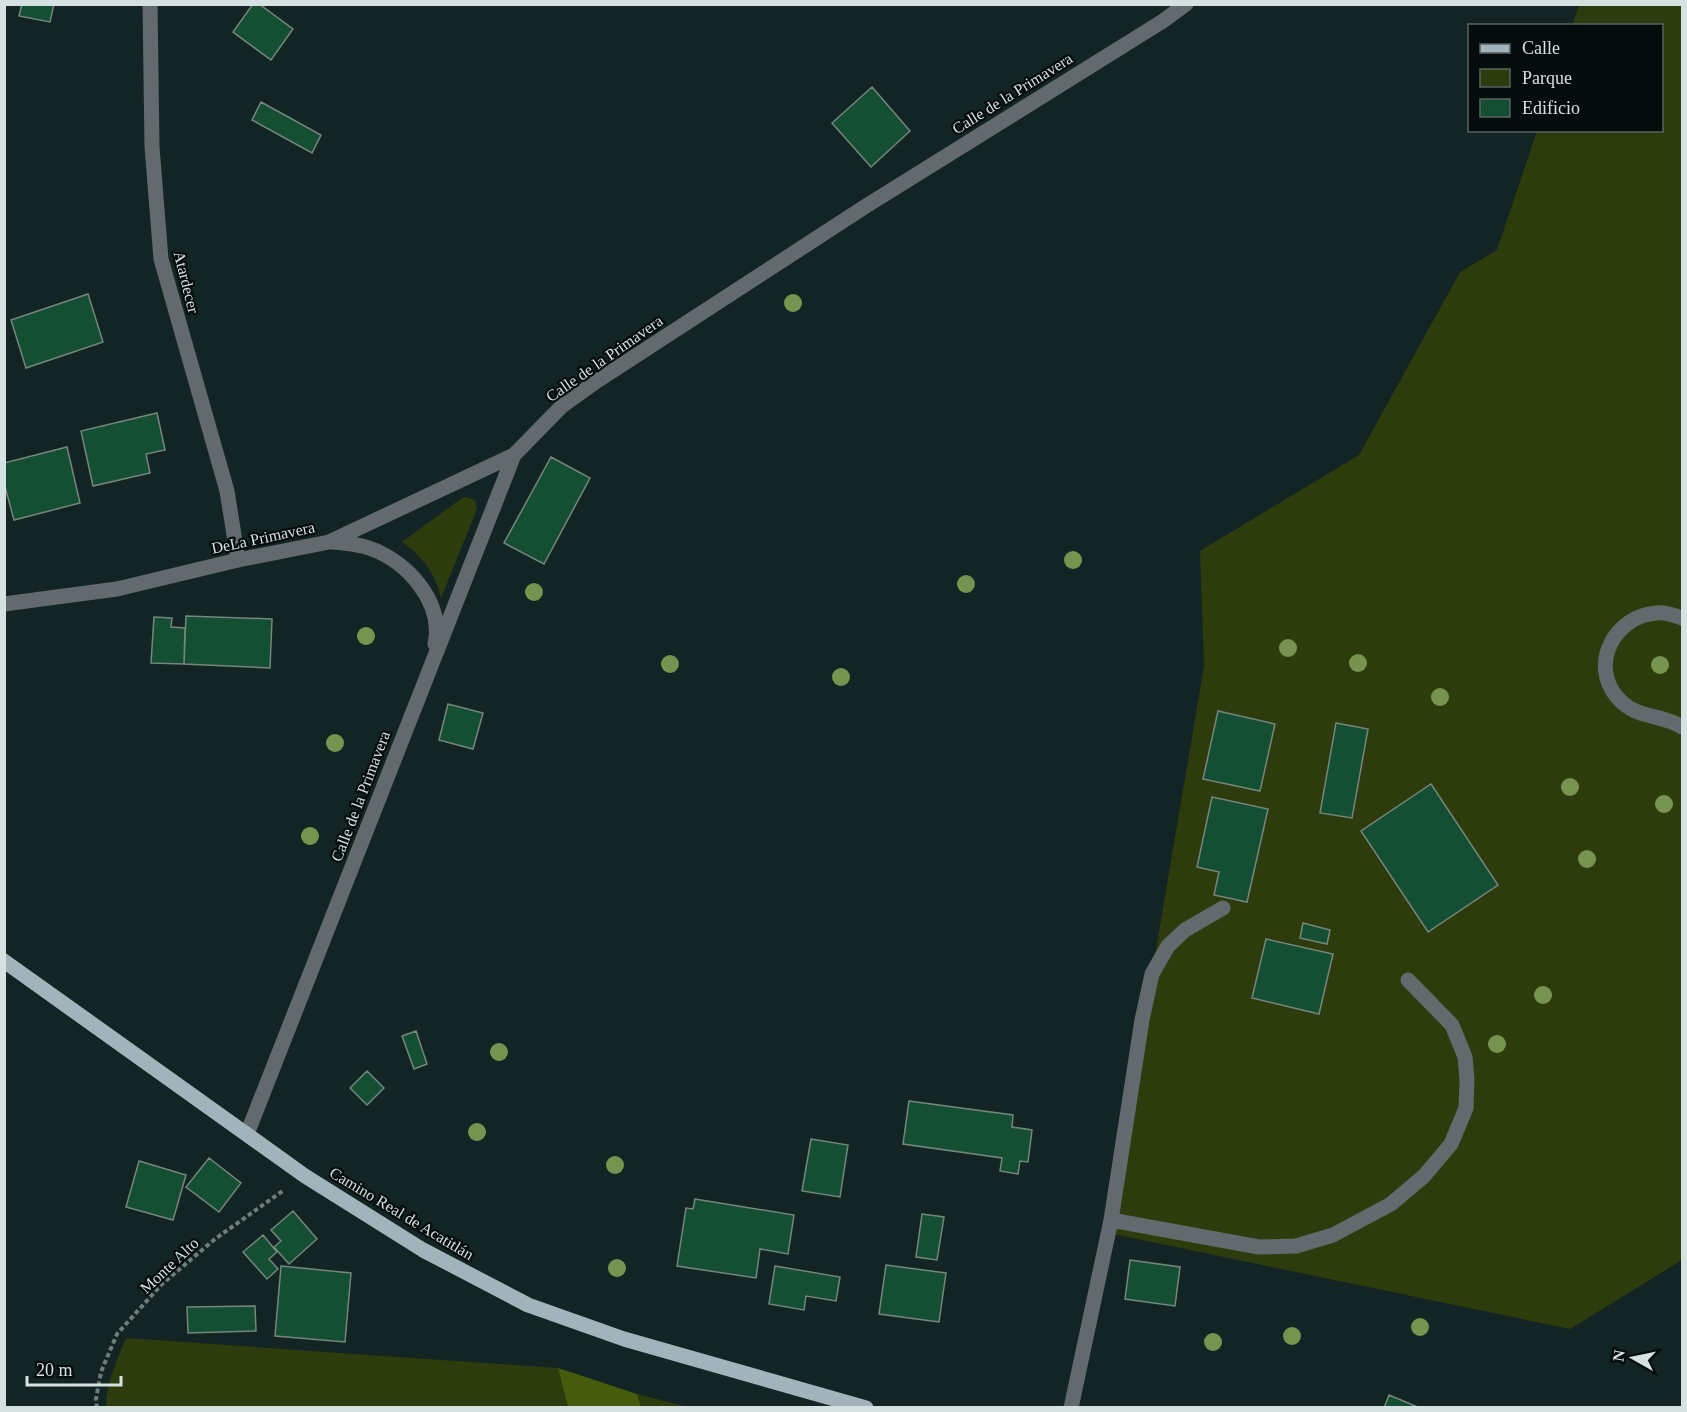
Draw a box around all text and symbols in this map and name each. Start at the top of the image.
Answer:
legend [1468,24,1663,132]
text: Calle [1522,38,1560,58]
street label: Calle de la Primavera [949,50,1075,137]
text: Parque [1522,68,1572,88]
text: Edificio [1522,98,1580,118]
street label: Atardecer [171,249,203,315]
street label: Calle de la Primavera [543,312,666,405]
street label: DeLa Primavera [210,518,316,557]
street label: Calle de la Primavera [328,729,393,864]
street label: Camino Real de Acatitlán [327,1164,477,1263]
street label: Monte Alto [137,1234,202,1297]
north arrow [1603,1328,1663,1388]
text: N [1609,1348,1628,1363]
scale bar [27,1349,122,1387]
text: 20 m [36,1360,73,1380]

